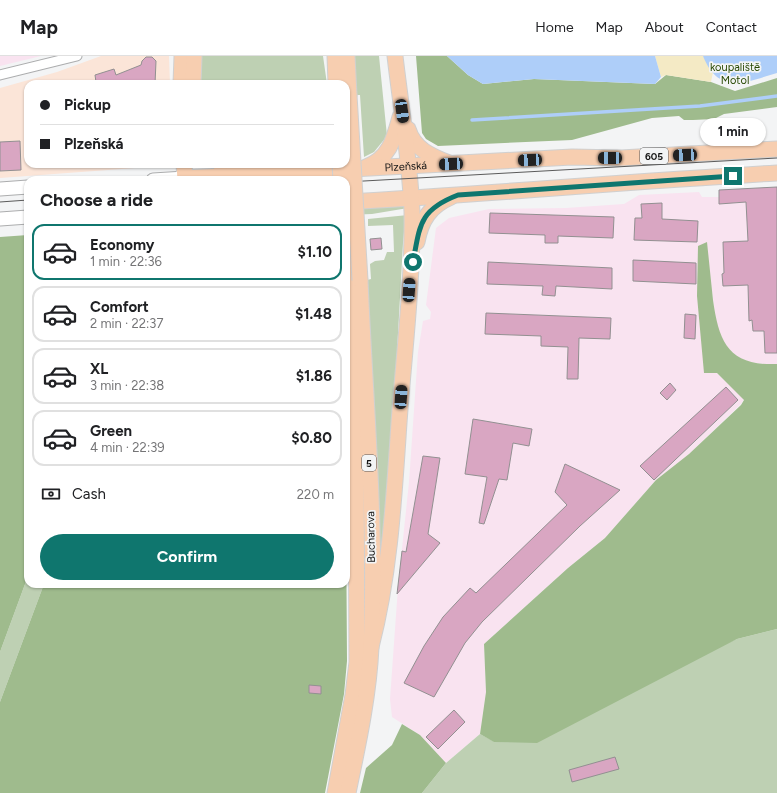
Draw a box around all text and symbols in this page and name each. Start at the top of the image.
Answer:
text: Map [20,16,58,39]
text: Home [535,19,574,36]
text: Map [596,19,623,36]
text: About [645,19,684,36]
text: Contact [706,19,757,36]
park label: koupaliště Motol [710,61,760,87]
text: Pickup [64,96,111,114]
car [394,98,410,124]
callout: 1 min [700,118,766,146]
text: 1 min [718,124,748,139]
text: Plzeňská [64,135,123,153]
road number: 605 [640,148,668,164]
car [673,148,697,162]
car [598,152,622,164]
car [518,153,542,167]
car [439,157,463,171]
street label: Plzeňská [384,158,427,174]
route end [724,167,742,185]
text: Choose a ride [40,189,153,211]
icon: car [42,234,78,270]
text: Economy [90,236,155,254]
text: $1.10 [298,243,332,261]
route start [404,253,422,271]
text: 1 min · 22:36 [90,254,162,269]
car [402,278,416,302]
icon: car [42,296,78,332]
text: Comfort [90,298,149,316]
text: $1.48 [295,305,332,323]
text: 2 min · 22:37 [90,316,163,331]
icon: car [42,358,78,394]
text: XL [90,360,108,378]
text: $1.86 [296,367,332,385]
text: 3 min · 22:38 [90,378,164,393]
car [394,385,408,409]
icon: car [42,420,78,456]
text: Green [90,422,132,440]
text: $0.80 [291,429,332,447]
text: 4 min · 22:39 [90,440,165,455]
road number: 5 [362,455,376,471]
icon: cash [40,483,62,505]
text: Cash [72,485,106,503]
text: 220 m [297,487,334,502]
street label: Bucharova [364,511,378,563]
button: Confirm [40,534,334,580]

